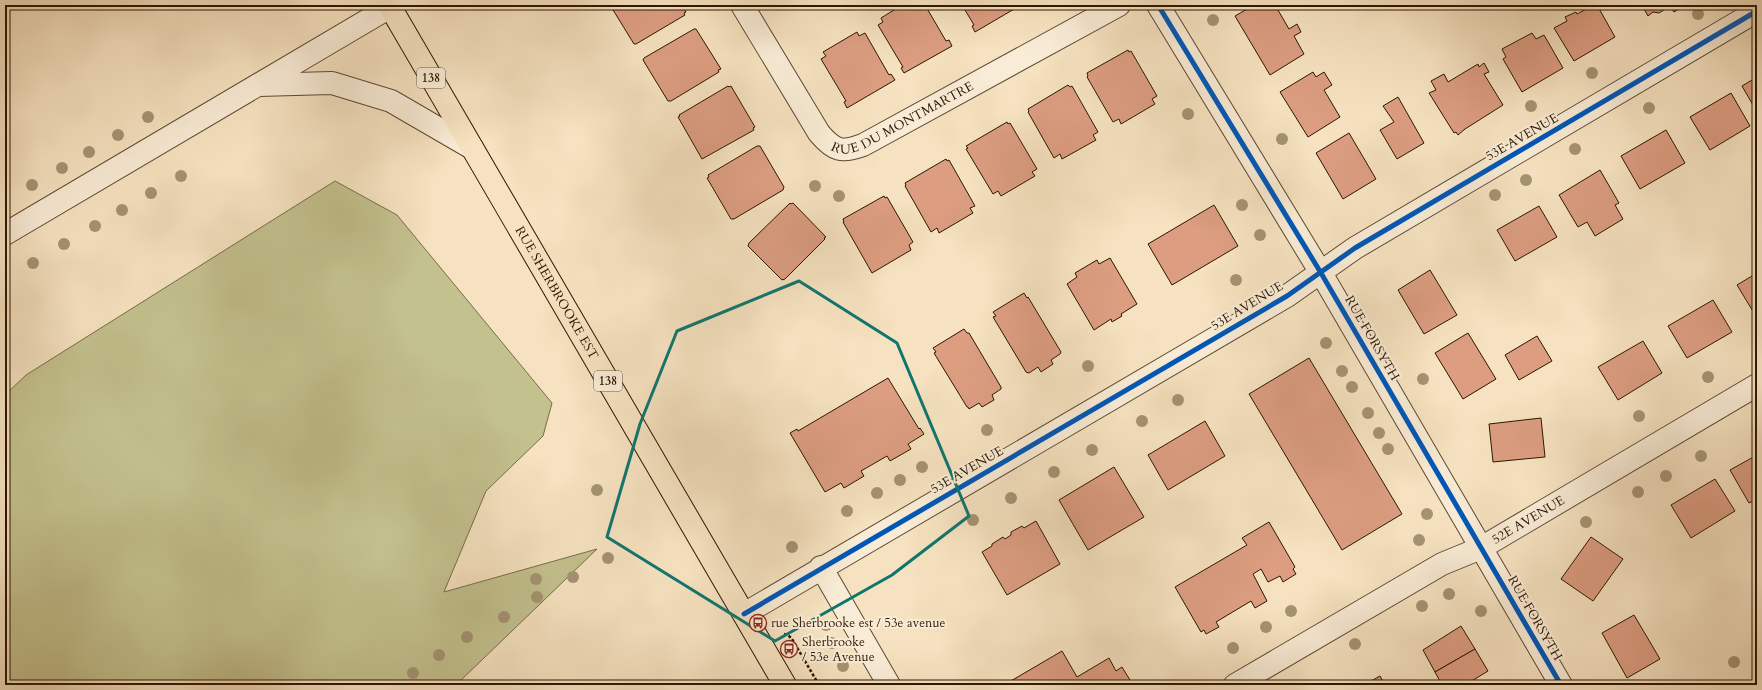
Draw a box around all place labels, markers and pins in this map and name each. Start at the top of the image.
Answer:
bus stop icon: rue Sherbrooke est / 53e avenue [748,613,768,633]
place label: rue Sherbrooke est / 53e avenue [771,614,946,632]
place label: Sherbrooke / 53e Avenue [802,633,875,666]
bus stop icon: Sherbrooke / 53e Avenue [779,639,799,659]

